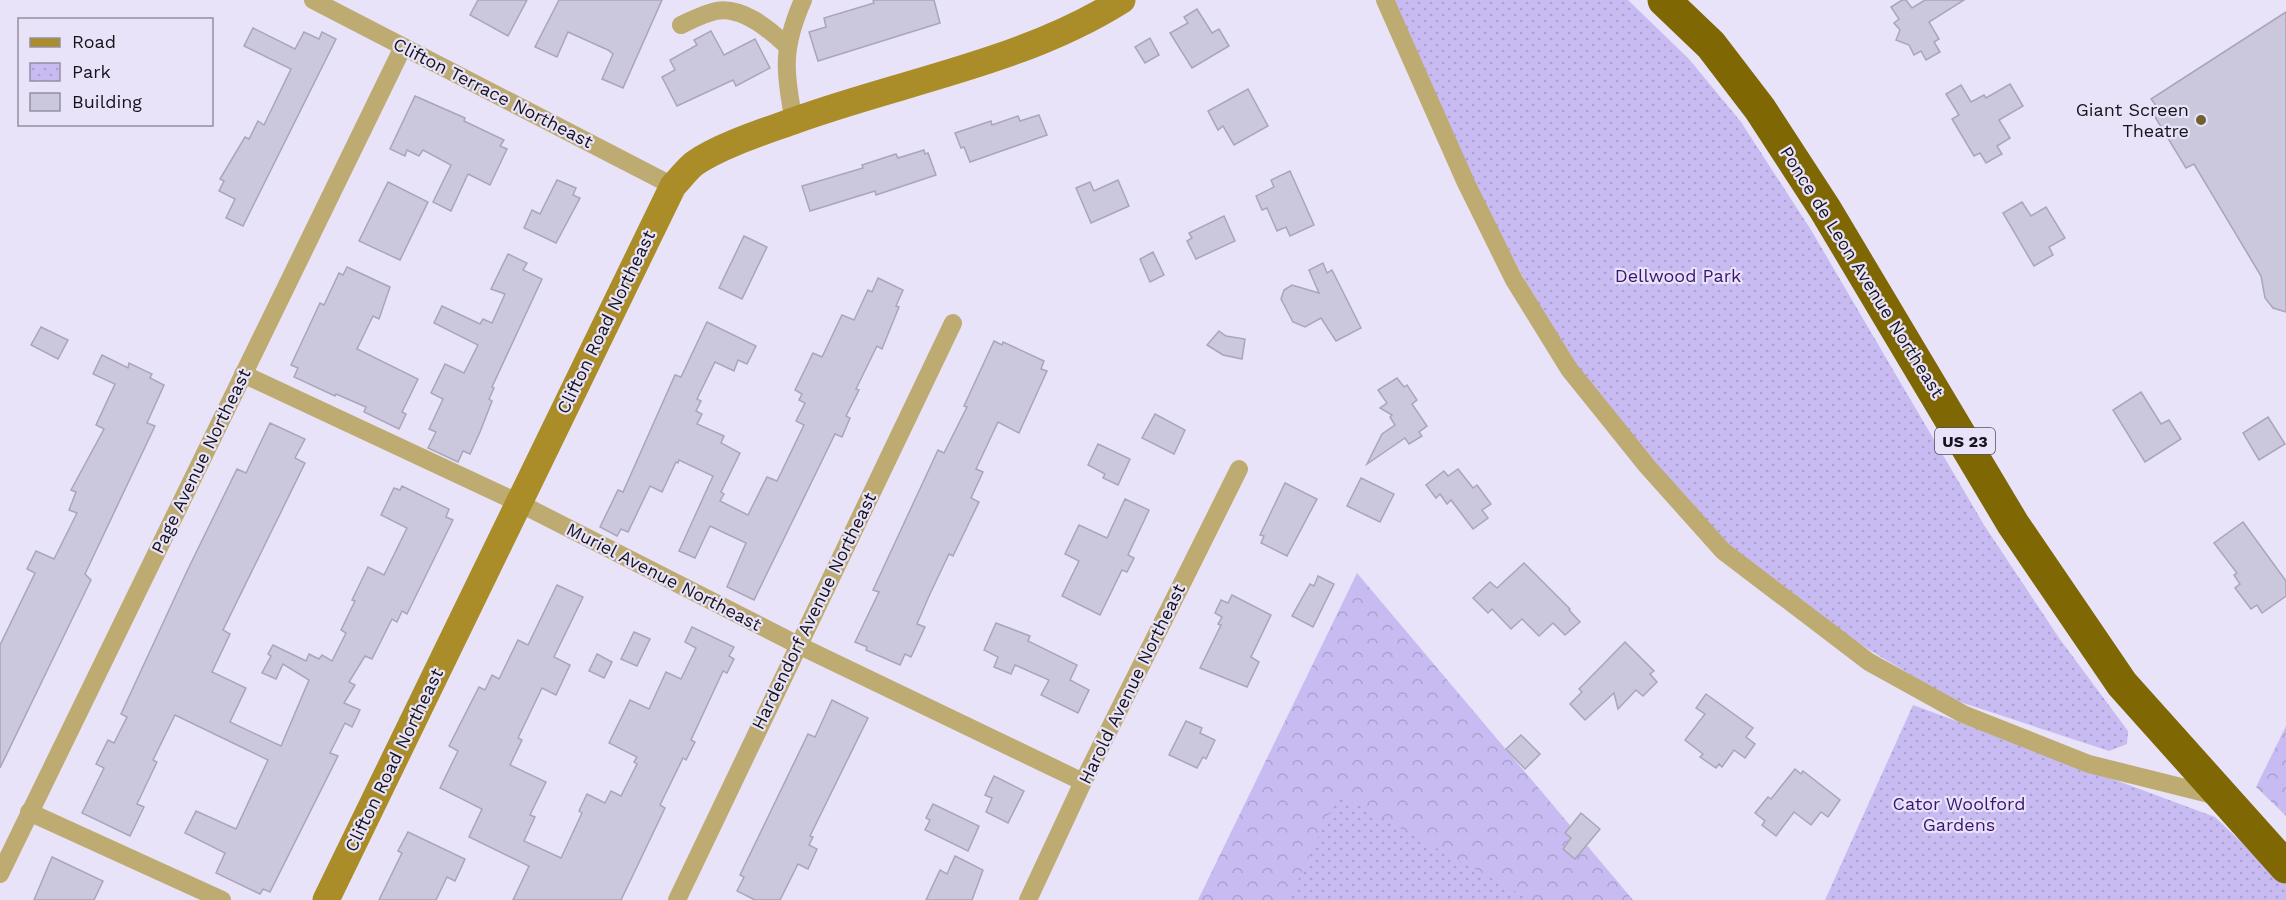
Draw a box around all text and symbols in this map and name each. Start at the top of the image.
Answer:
legend [18,18,213,126]
text: Road [72,31,116,52]
street label: Clifton Terrace Northeast [390,33,597,152]
text: Park [72,61,111,82]
text: Building [72,91,142,112]
place label: Giant Screen Theatre [2076,99,2189,141]
marker: Giant Screen Theatre [2194,113,2208,127]
street label: Ponce de Leon Avenue Northeast [1776,142,1949,402]
street label: Clifton Road Northeast [552,226,659,417]
park label: Dellwood Park [1615,265,1741,286]
street label: Page Avenue Northeast [147,364,255,557]
road number: US 23 [1935,428,1995,454]
street label: Hardendorf Avenue Northeast [747,488,880,733]
street label: Muriel Avenue Northeast [563,518,766,635]
street label: Harold Avenue Northeast [1074,580,1189,787]
street label: Clifton Road Northeast [340,664,447,855]
park label: Cator Woolford Gardens [1893,793,2025,835]

